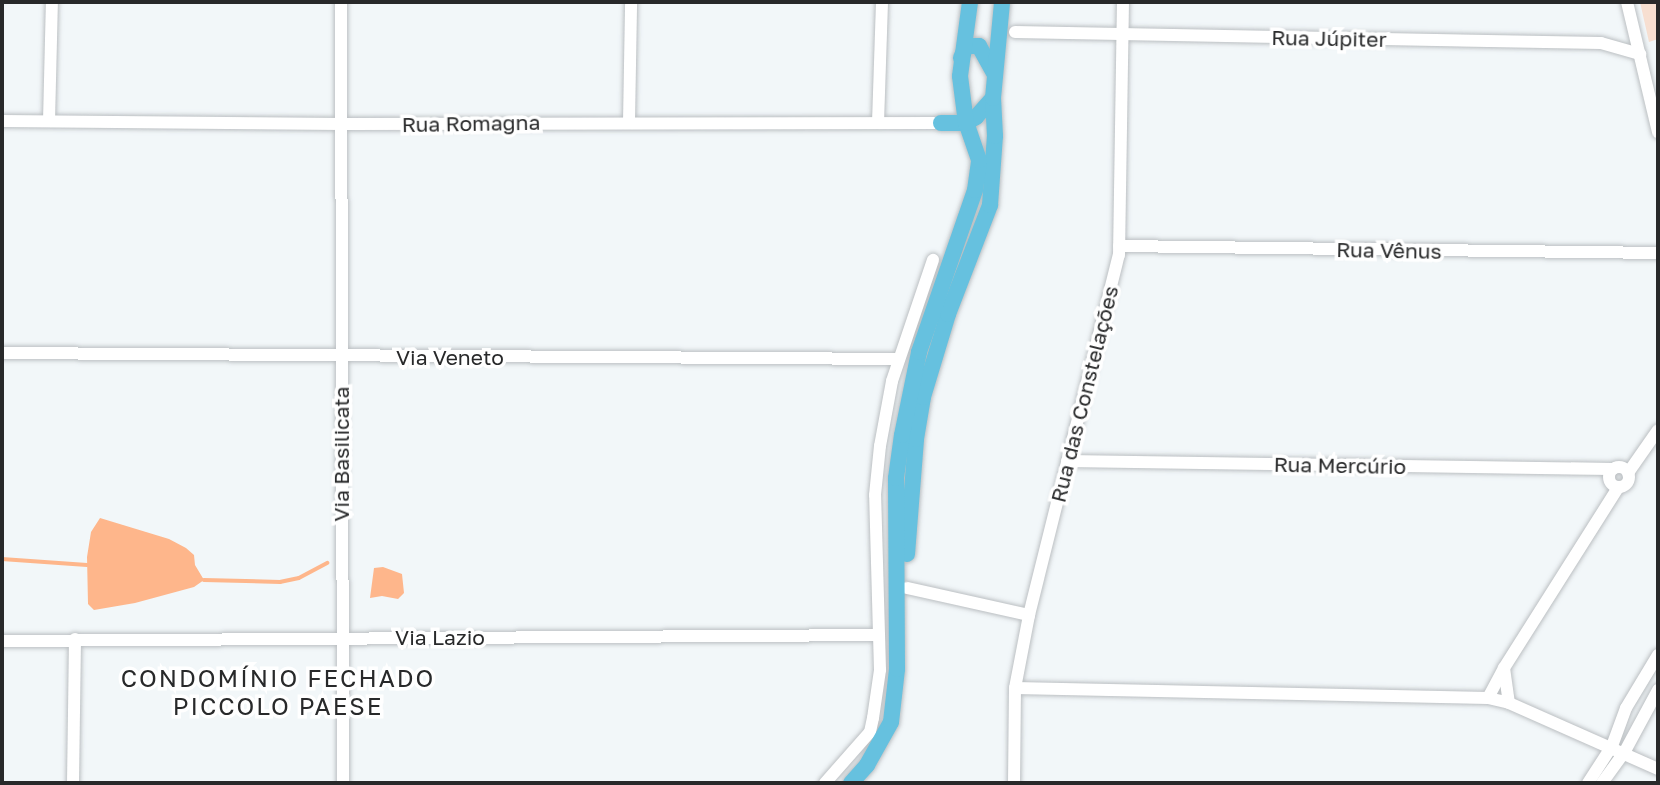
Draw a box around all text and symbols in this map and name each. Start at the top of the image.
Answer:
street label: Rua Júpiter [1271,24,1387,52]
street label: Rua Romagna [402,109,540,137]
street label: Rua Vênus [1336,236,1442,264]
street label: Rua das Constelações [1045,283,1123,505]
street label: Via Veneto [396,344,504,370]
street label: Via Basilicata [328,386,354,522]
street label: Rua Mercúrio [1274,451,1406,479]
street label: Via Lazio [395,624,485,650]
district label: CONDOMÍNIO FECHADO PICCOLO PAESE [123,664,433,720]

